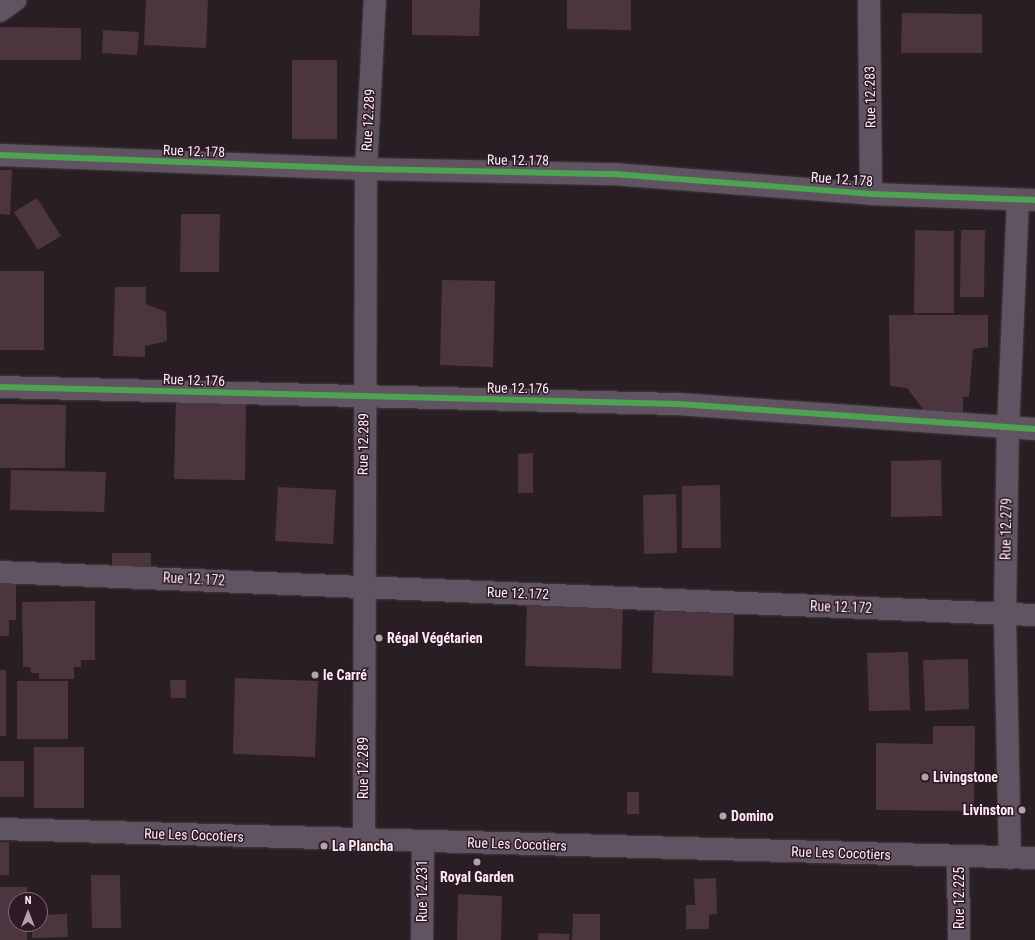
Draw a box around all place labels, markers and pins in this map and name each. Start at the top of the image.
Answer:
place label: Régal Végétarien [387,630,483,646]
marker: Régal Végétarien [374,633,384,643]
place label: le Carré [323,667,367,683]
marker: le Carré [310,670,320,680]
place label: Livingstone [933,769,998,785]
marker: Livingstone [920,772,930,782]
place label: Livinston [963,802,1014,818]
marker: Livinston [1017,805,1027,815]
place label: Domino [731,808,774,824]
marker: Domino [718,811,728,821]
place label: La Plancha [332,838,393,854]
marker: La Plancha [319,841,329,851]
marker: Royal Garden [472,857,482,867]
place label: Royal Garden [440,869,514,885]

